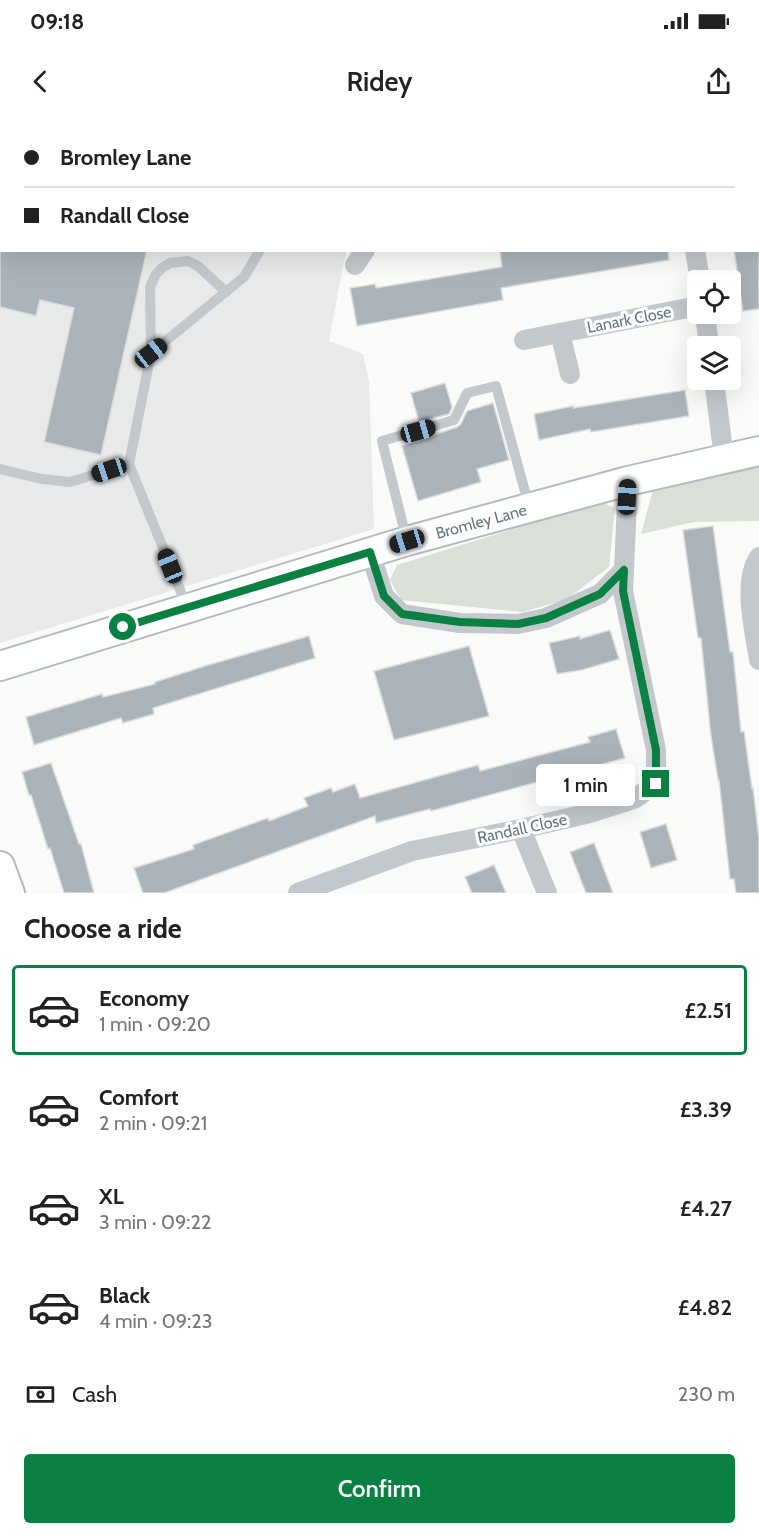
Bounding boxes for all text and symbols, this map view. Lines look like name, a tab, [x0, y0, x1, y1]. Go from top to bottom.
text: 09:18	[30, 8, 84, 35]
icon: back	[24, 65, 57, 98]
text: Ridey	[347, 65, 412, 98]
icon: share	[702, 65, 735, 98]
text: Bromley Lane	[60, 144, 191, 171]
text: Randall Close	[60, 202, 189, 229]
map controls	[687, 270, 741, 390]
button: locate	[687, 270, 741, 324]
street label: Lanark Close	[585, 302, 673, 337]
car	[131, 335, 171, 371]
button: layers	[687, 336, 741, 390]
car	[398, 417, 438, 445]
car	[89, 456, 129, 484]
car	[617, 479, 637, 515]
street label: Bromley Lane	[434, 500, 529, 543]
car	[387, 527, 427, 555]
car	[155, 546, 185, 586]
route start	[109, 613, 136, 640]
callout: 1 min	[536, 763, 635, 805]
route end	[642, 770, 669, 797]
text: 1 min	[563, 773, 608, 797]
street label: Randall Close	[476, 810, 569, 847]
text: Choose a ride	[24, 912, 182, 945]
icon: car	[27, 983, 81, 1037]
text: Economy	[99, 985, 189, 1012]
text: £2.51	[685, 997, 732, 1024]
text: 1 min · 09:20	[99, 1012, 211, 1036]
icon: car	[27, 1082, 81, 1136]
text: Comfort	[99, 1084, 178, 1111]
text: £3.39	[680, 1096, 732, 1123]
text: 2 min · 09:21	[99, 1111, 207, 1135]
icon: car	[27, 1181, 81, 1235]
text: XL	[99, 1183, 124, 1210]
text: £4.27	[680, 1195, 732, 1222]
text: 3 min · 09:22	[99, 1210, 211, 1234]
icon: car	[27, 1280, 81, 1334]
text: Black	[99, 1282, 150, 1309]
text: £4.82	[678, 1294, 732, 1321]
text: 4 min · 09:23	[99, 1309, 213, 1333]
icon: cash	[24, 1378, 57, 1411]
text: Cash	[72, 1381, 117, 1408]
text: 230 m	[678, 1382, 735, 1406]
button: Confirm	[24, 1454, 735, 1523]

